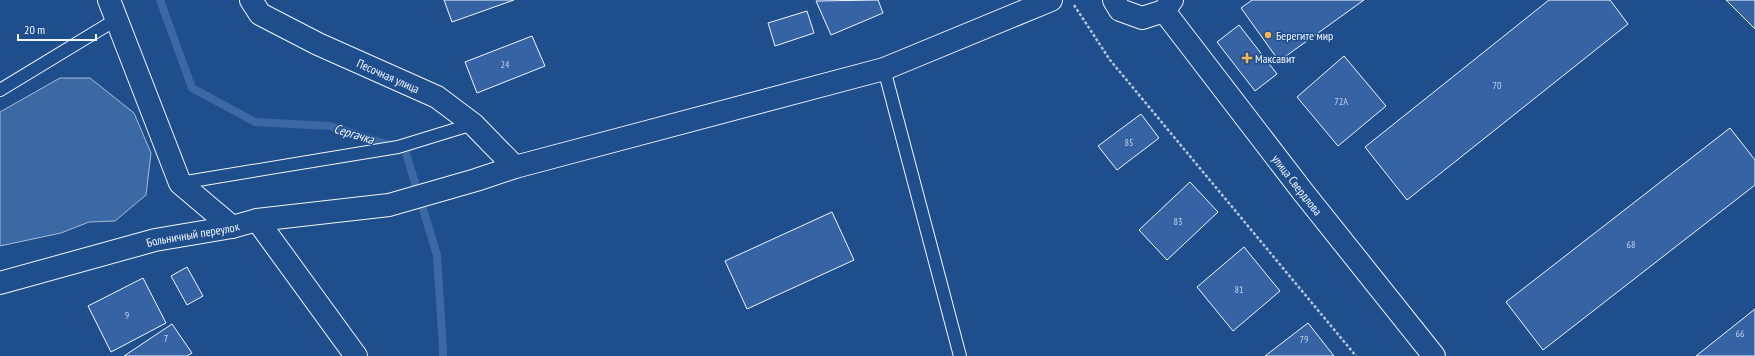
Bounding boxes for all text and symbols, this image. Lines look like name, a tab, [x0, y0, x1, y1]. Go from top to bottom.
scale bar	[18, 16, 96, 42]
text: 20 m	[24, 22, 45, 37]
place label: Берегите мир	[1276, 28, 1333, 43]
marker: Берегите мир	[1263, 30, 1273, 40]
place label: Максавит	[1255, 51, 1295, 66]
marker: Максавит	[1242, 53, 1252, 63]
street label: Песочная улица	[355, 55, 422, 96]
house number: 24	[501, 58, 510, 71]
house number: 70	[1493, 79, 1502, 92]
house number: 72А	[1334, 95, 1348, 108]
water label: Сергачка	[332, 120, 377, 148]
house number: 85	[1125, 136, 1134, 149]
street label: улица Свердлова	[1269, 151, 1326, 218]
house number: 83	[1174, 215, 1183, 228]
street label: Больничный переулок	[144, 218, 241, 250]
house number: 68	[1627, 238, 1636, 251]
house number: 81	[1235, 283, 1244, 296]
house number: 9	[125, 309, 129, 322]
house number: 66	[1736, 327, 1745, 340]
house number: 7	[164, 332, 168, 345]
house number: 79	[1300, 333, 1309, 346]

